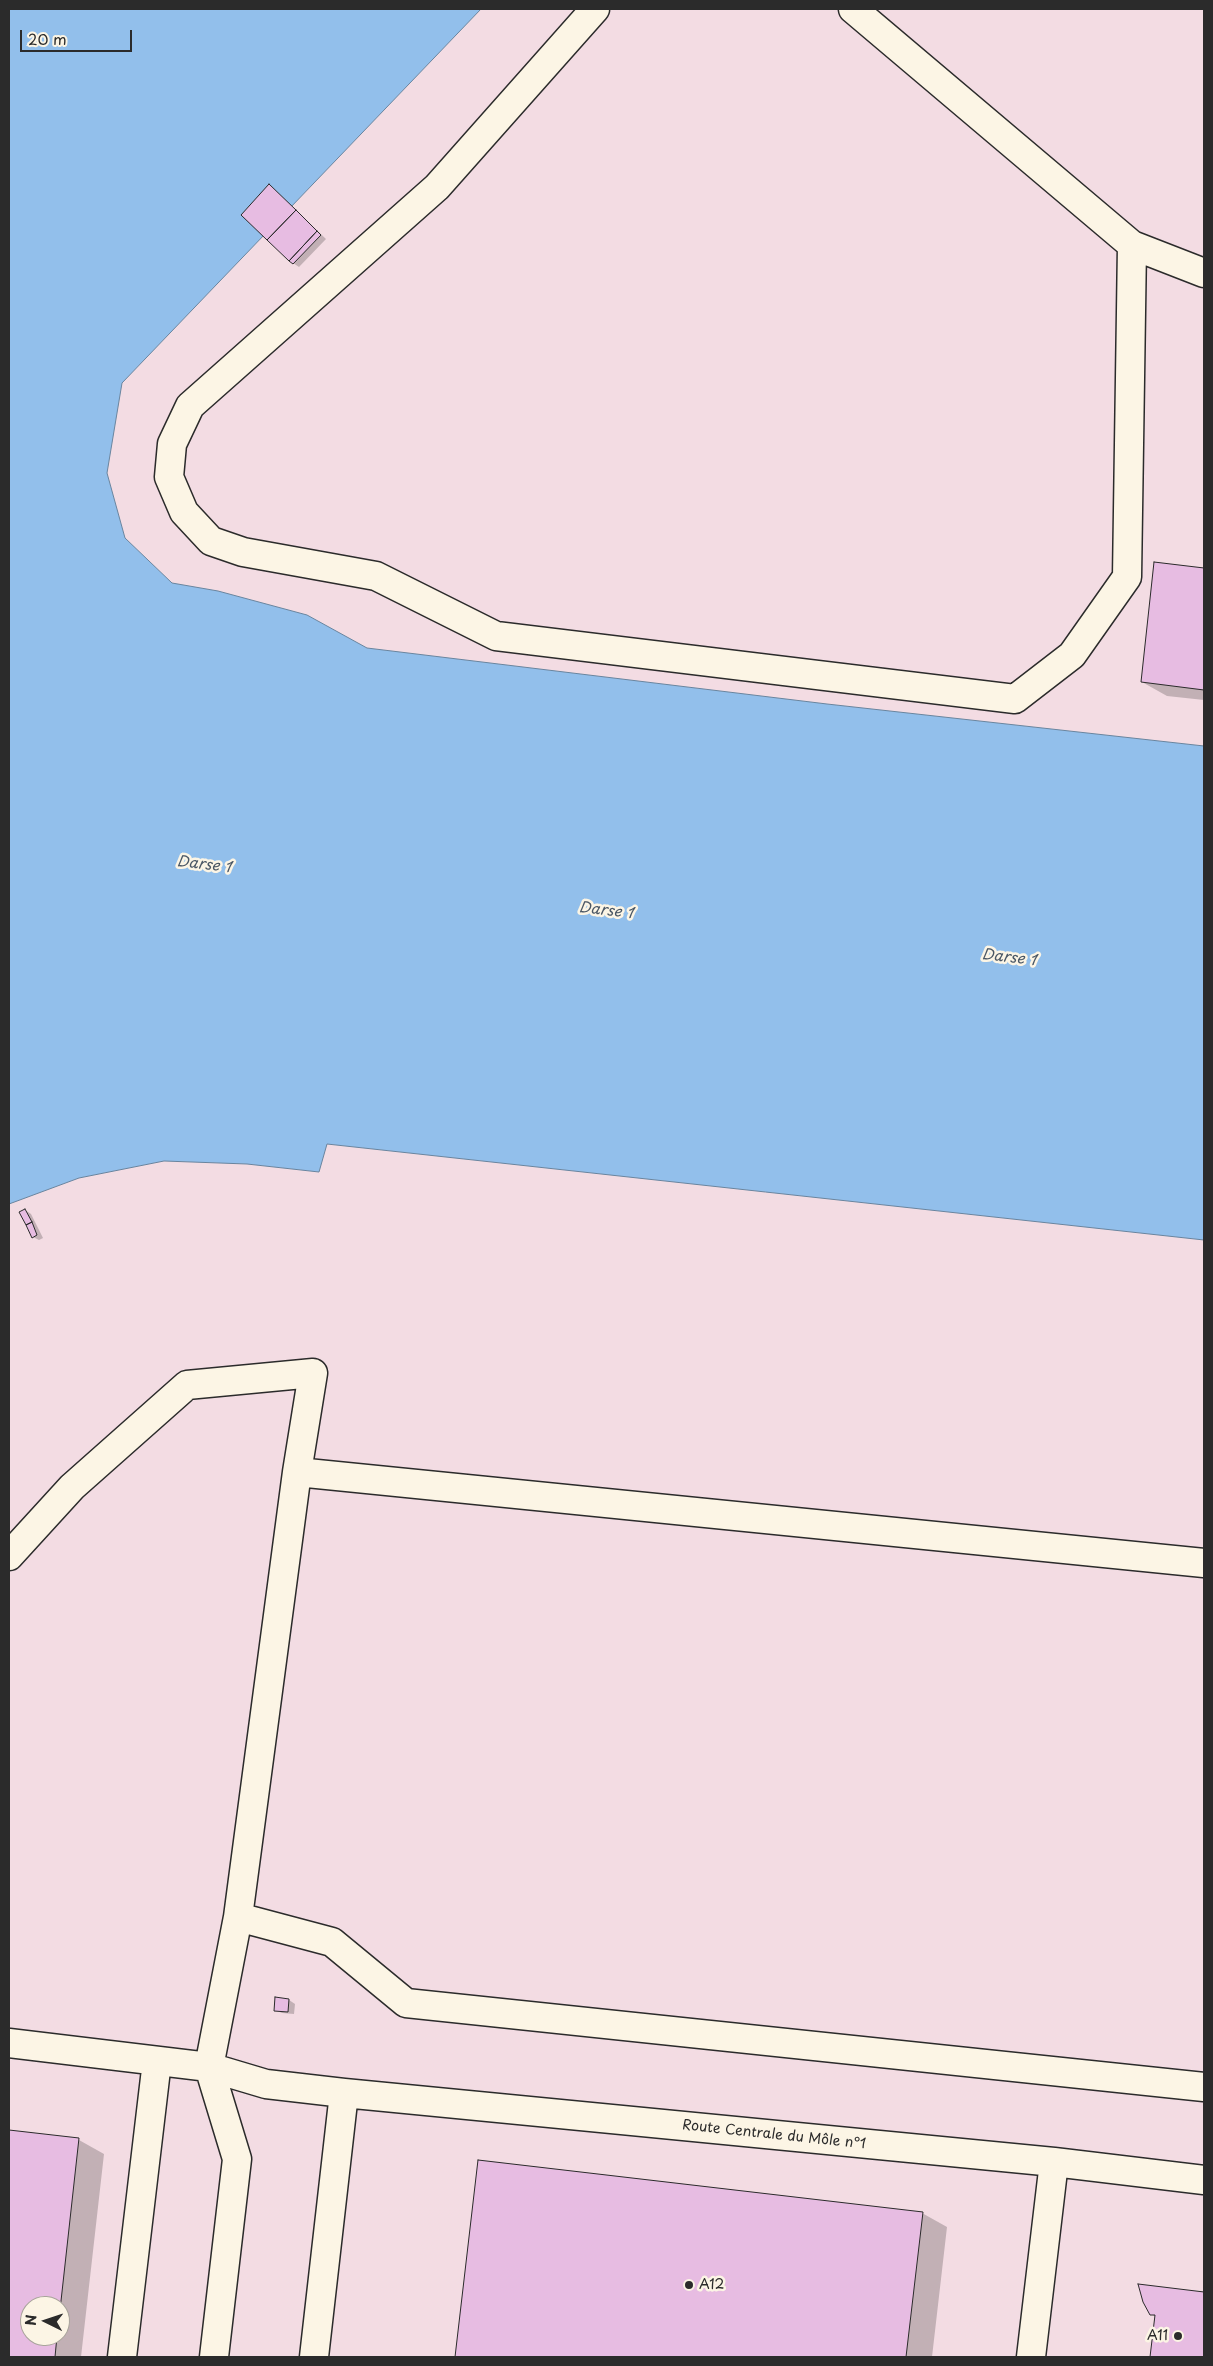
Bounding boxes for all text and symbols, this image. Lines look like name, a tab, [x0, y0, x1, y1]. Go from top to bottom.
scale bar	[22, 20, 135, 52]
text: 20 m	[28, 27, 67, 50]
water label: Darse 1	[176, 853, 232, 877]
water label: Darse 1	[578, 899, 634, 923]
water label: Darse 1	[981, 946, 1037, 970]
street label: Route Centrale du Môle n°1	[681, 2117, 867, 2153]
place label: A12	[699, 2277, 725, 2293]
marker: A12	[683, 2279, 695, 2291]
north arrow	[20, 2296, 70, 2346]
text: N	[20, 2314, 41, 2326]
place label: A11	[1147, 2328, 1168, 2344]
marker: A11	[1172, 2330, 1184, 2342]

